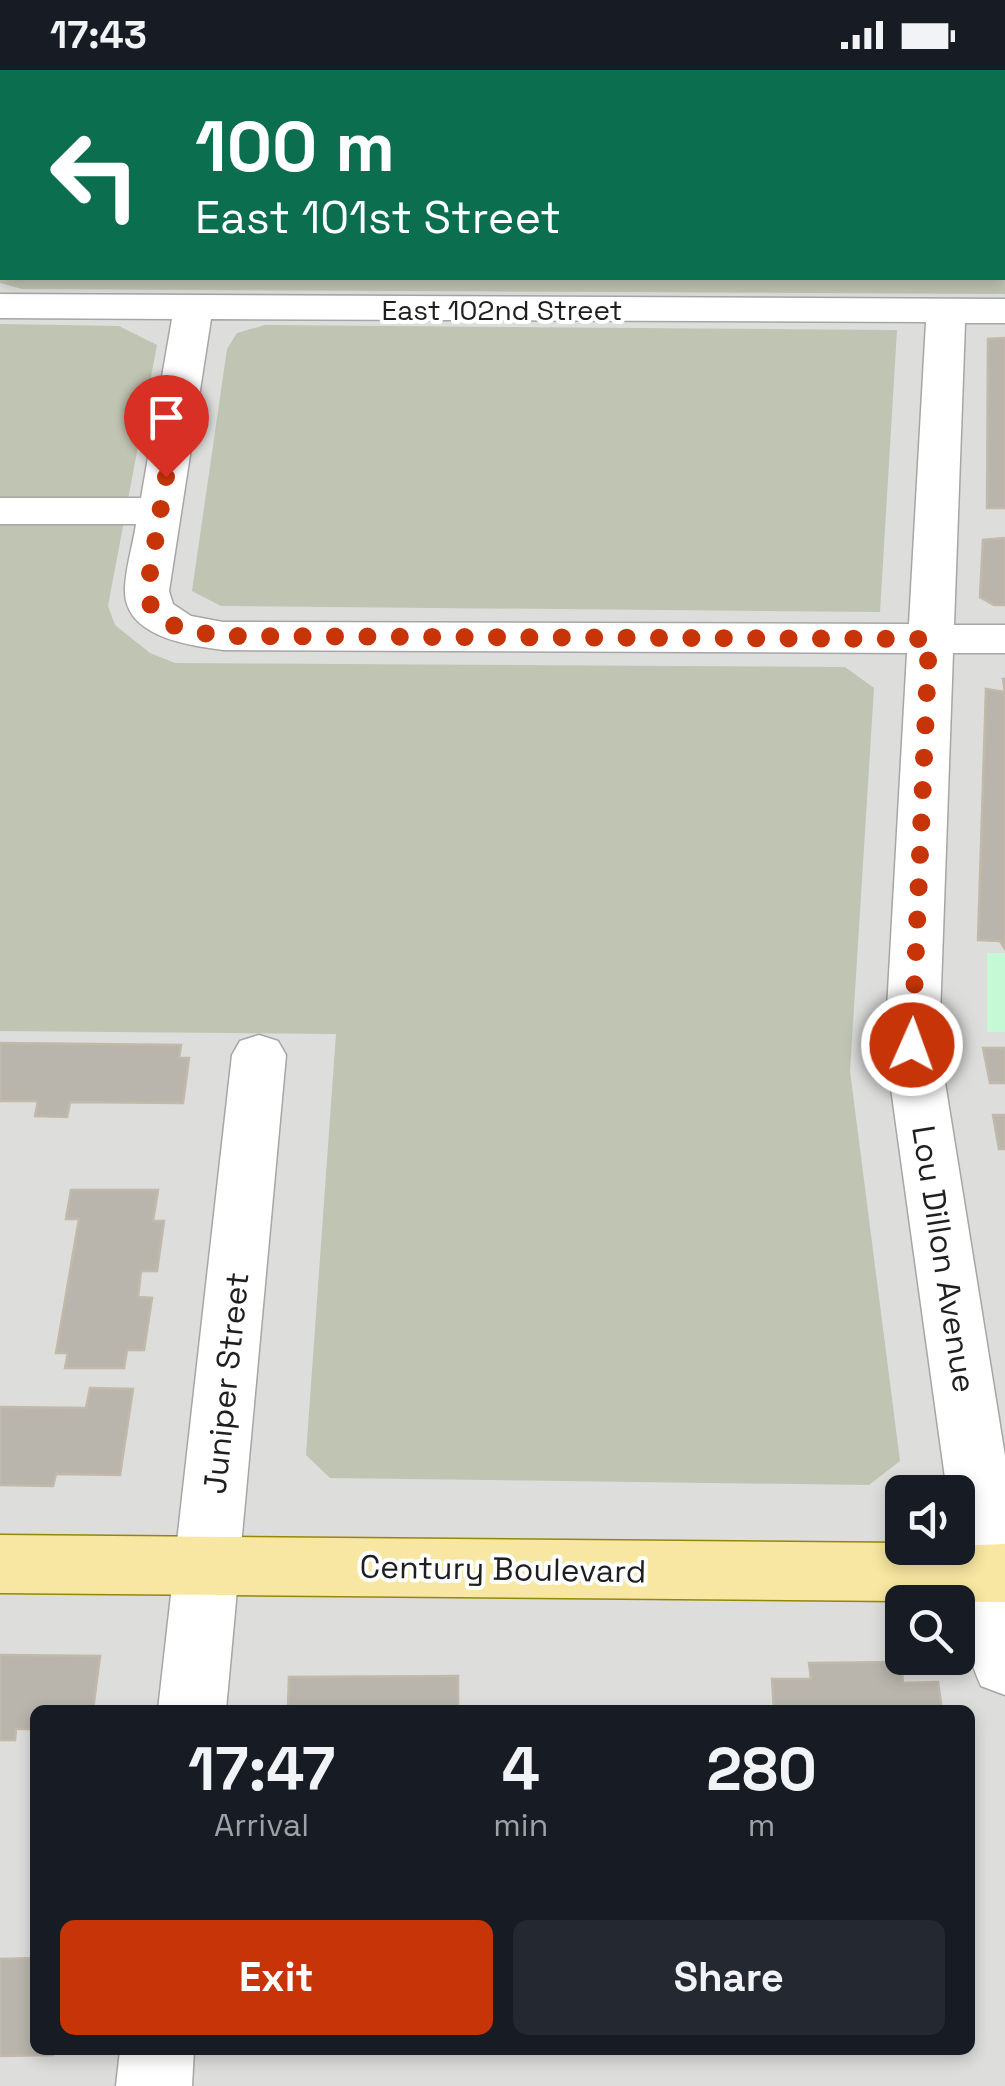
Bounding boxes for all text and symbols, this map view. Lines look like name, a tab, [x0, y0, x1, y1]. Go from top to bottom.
text: 17:43	[50, 11, 147, 59]
text: 100 m	[195, 102, 395, 191]
icon: left	[30, 110, 160, 240]
text: East 101st Street	[195, 189, 561, 246]
street label: East 102nd Street	[382, 292, 622, 328]
pin	[124, 375, 209, 478]
icon: arrive	[139, 390, 194, 445]
position arrow	[860, 993, 964, 1097]
street label: Lou Dillon Avenue	[903, 1123, 985, 1395]
street label: Juniper Street	[194, 1270, 258, 1496]
map controls	[885, 1475, 975, 1675]
button: sound	[885, 1475, 975, 1565]
street label: Century Boulevard	[359, 1547, 647, 1591]
button: search	[885, 1585, 975, 1675]
text: 17:47	[188, 1731, 335, 1808]
text: 4	[502, 1731, 540, 1808]
text: 280	[706, 1731, 817, 1808]
text: Arrival	[214, 1805, 309, 1845]
text: min	[493, 1805, 548, 1845]
text: m	[748, 1805, 775, 1845]
button: Exit	[60, 1920, 493, 2035]
button: Share	[513, 1920, 945, 2035]

